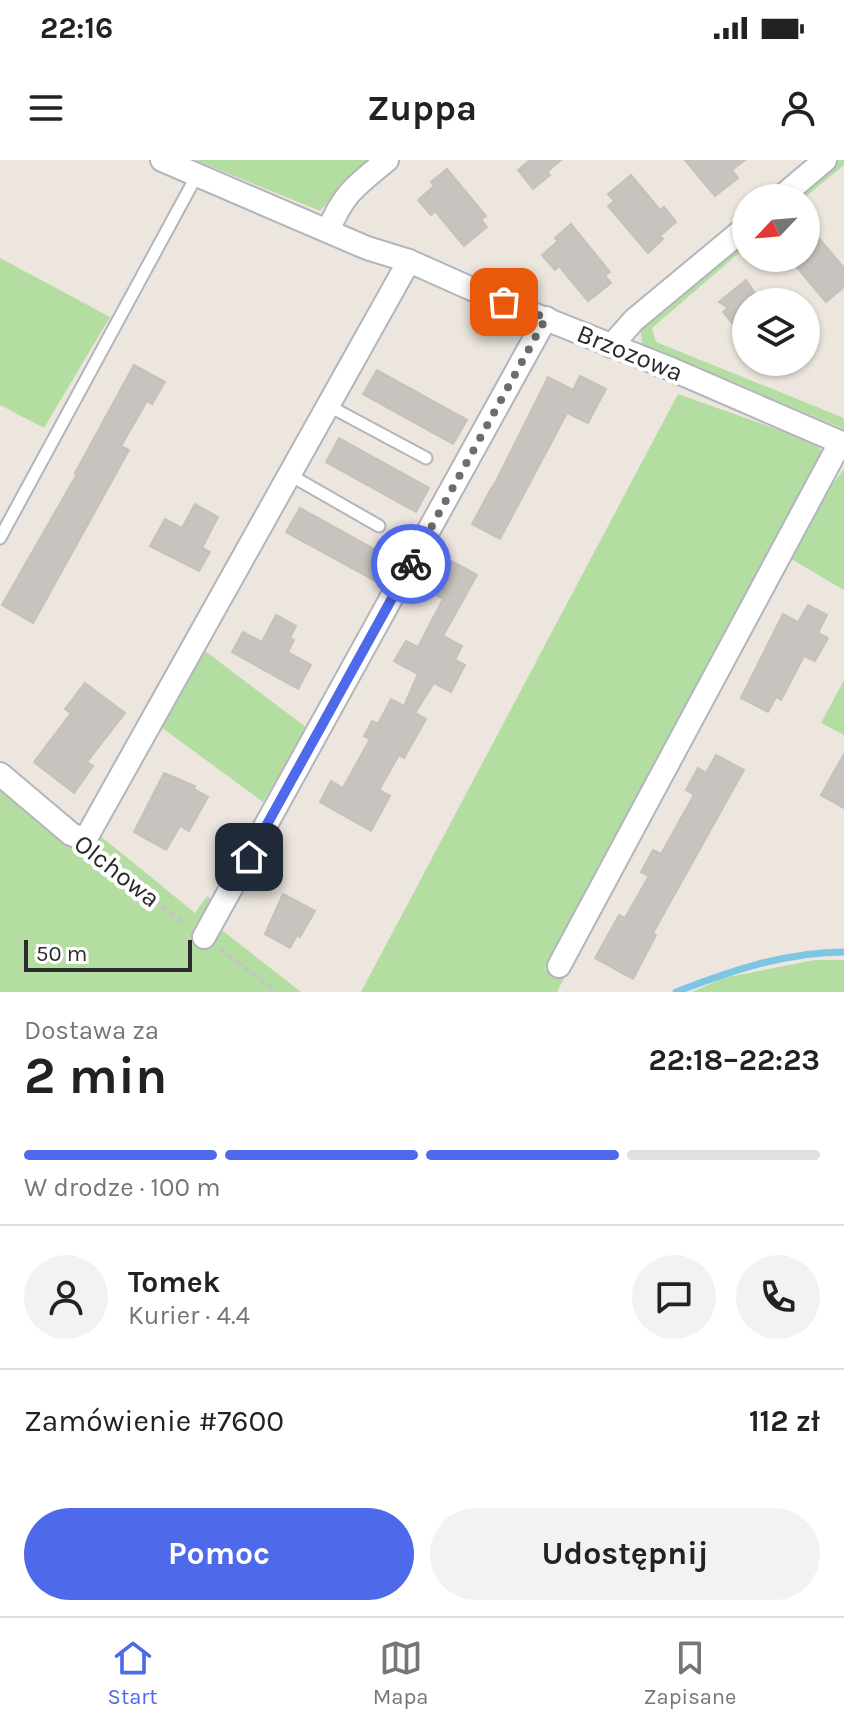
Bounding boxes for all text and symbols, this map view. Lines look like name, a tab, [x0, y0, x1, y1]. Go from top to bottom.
text: 22:16	[40, 10, 113, 46]
icon: menu	[24, 86, 68, 130]
icon: person	[776, 86, 820, 130]
text: Zuppa	[367, 87, 477, 129]
north arrow	[732, 184, 820, 272]
map controls	[732, 184, 820, 376]
pin	[470, 268, 538, 336]
icon: bag	[482, 280, 526, 324]
button: layers	[732, 288, 820, 376]
street label: Brzozowa	[572, 318, 688, 388]
courier	[371, 524, 451, 604]
icon: bike	[389, 542, 433, 586]
pin	[215, 823, 283, 891]
street label: Olchowa	[68, 828, 166, 914]
icon: home	[227, 835, 271, 879]
scale bar	[24, 936, 192, 972]
text: 50 m	[36, 941, 87, 967]
text: Dostawa za	[24, 1015, 159, 1046]
text: 22:18–22:23	[649, 1042, 820, 1078]
text: 2 min	[24, 1045, 167, 1106]
text: W drodze · 100 m	[24, 1172, 220, 1203]
button: person	[24, 1255, 108, 1339]
button: chat	[632, 1255, 716, 1339]
button: phone	[736, 1255, 820, 1339]
text: Tomek	[128, 1264, 220, 1300]
text: Kurier · 4.4	[128, 1300, 250, 1331]
text: Zamówienie #7600	[24, 1403, 284, 1439]
text: 112 zł	[749, 1403, 820, 1439]
button: Pomoc	[24, 1508, 414, 1600]
button: Udostępnij	[430, 1508, 820, 1600]
tab: Start	[108, 1636, 158, 1710]
tab: Mapa	[373, 1636, 428, 1710]
tab: Zapisane	[644, 1636, 736, 1710]

